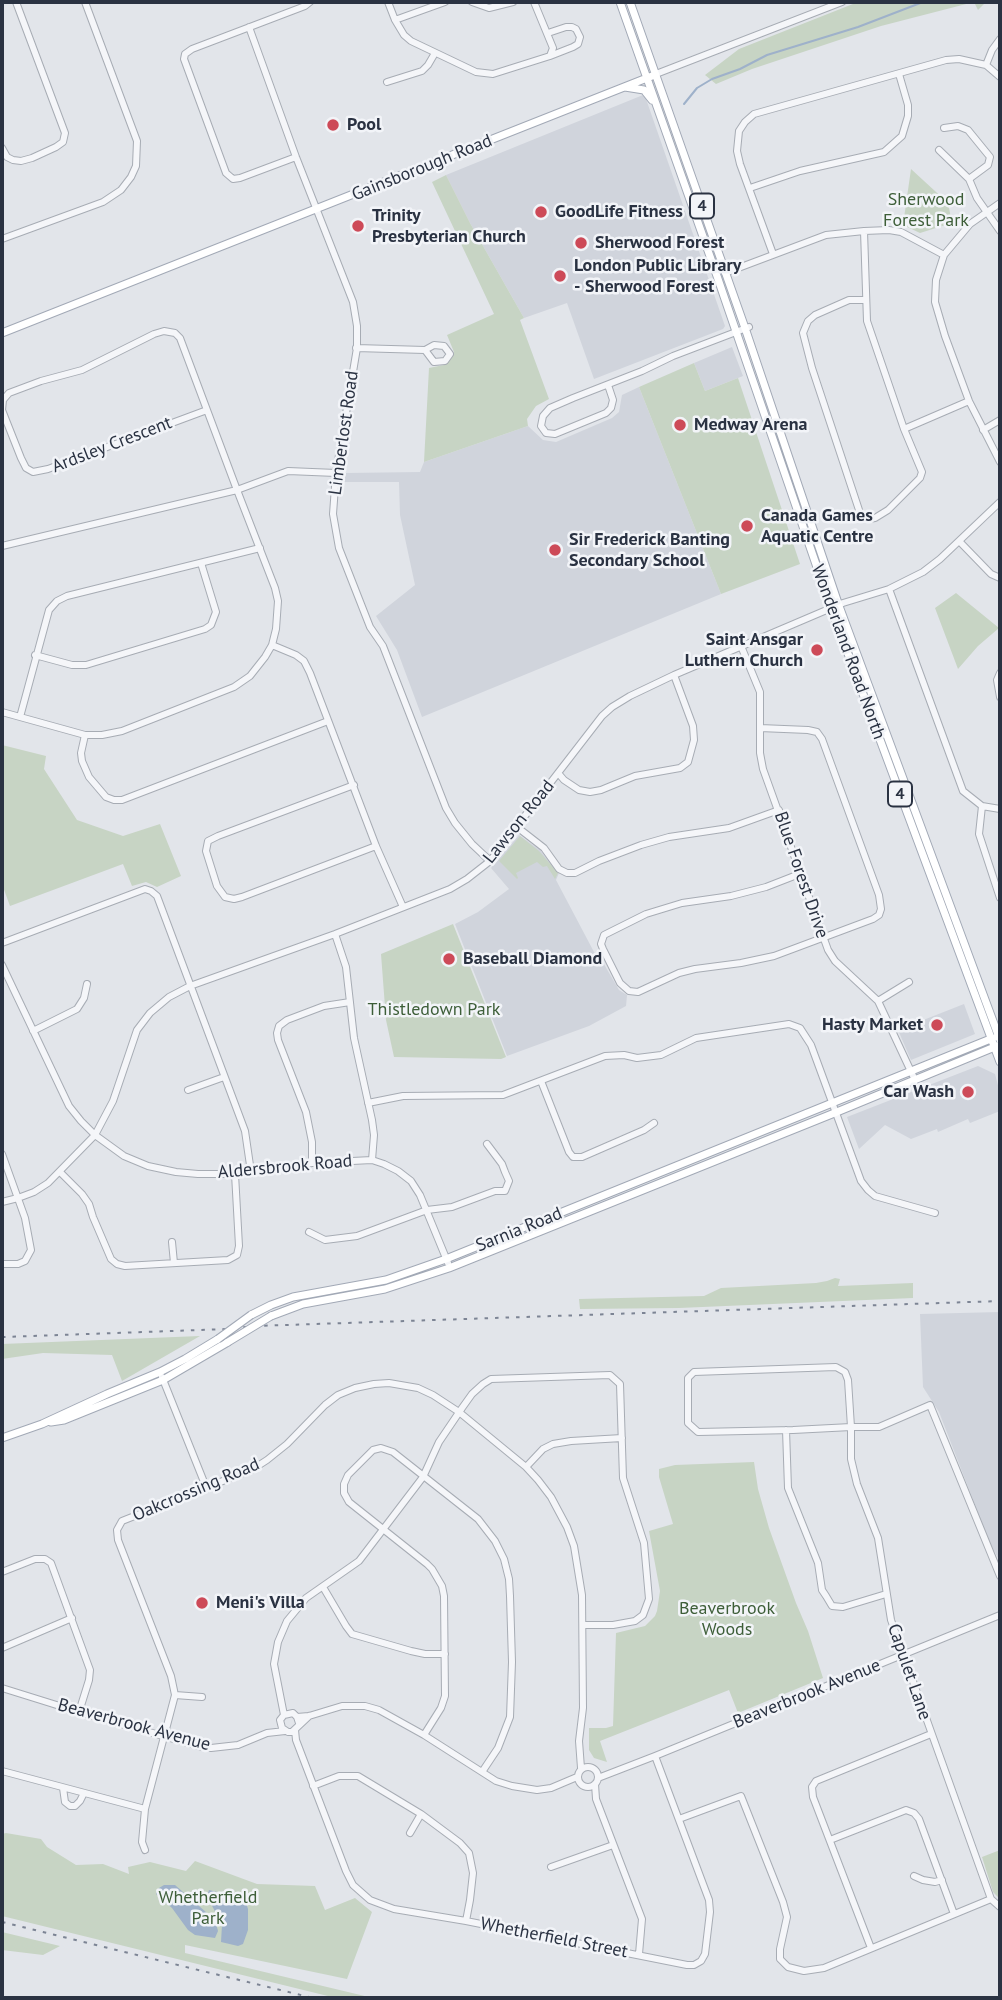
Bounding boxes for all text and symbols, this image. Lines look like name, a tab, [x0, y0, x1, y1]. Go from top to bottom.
place label: Pool	[347, 114, 381, 136]
marker: Pool	[325, 117, 341, 133]
street label: Gainsborough Road	[349, 130, 495, 206]
park label: Sherwood Forest Park	[883, 189, 969, 232]
road number: 4	[690, 194, 714, 218]
place label: GoodLife Fitness	[555, 201, 683, 223]
marker: GoodLife Fitness	[533, 204, 549, 220]
place label: Trinity Presbyterian Church	[372, 205, 526, 248]
marker: Trinity Presbyterian Church	[350, 218, 366, 234]
place label: Sherwood Forest	[595, 232, 724, 254]
marker: Sherwood Forest	[573, 235, 589, 251]
place label: London Public Library - Sherwood Forest	[574, 255, 741, 298]
marker: London Public Library - Sherwood Forest	[552, 268, 568, 284]
street label: Limberlost Road	[325, 369, 363, 497]
street label: Ardsley Crescent	[49, 412, 175, 478]
place label: Medway Arena	[694, 414, 807, 436]
marker: Medway Arena	[672, 417, 688, 433]
place label: Canada Games Aquatic Centre	[761, 505, 873, 548]
marker: Canada Games Aquatic Centre	[739, 518, 755, 534]
place label: Sir Frederick Banting Secondary School	[569, 529, 730, 572]
marker: Sir Frederick Banting Secondary School	[547, 542, 563, 558]
street label: Wonderland Road North	[806, 562, 890, 742]
place label: Saint Ansgar Luthern Church	[685, 629, 803, 672]
marker: Saint Ansgar Luthern Church	[809, 642, 825, 658]
street label: Lawson Road	[479, 776, 559, 868]
road number: 4	[888, 782, 912, 806]
street label: Blue Forest Drive	[769, 809, 833, 941]
place label: Baseball Diamond	[463, 948, 602, 970]
marker: Baseball Diamond	[441, 951, 457, 967]
park label: Thistledown Park	[368, 999, 500, 1021]
place label: Hasty Market	[822, 1014, 923, 1036]
marker: Hasty Market	[929, 1017, 945, 1033]
place label: Car Wash	[883, 1081, 954, 1103]
marker: Car Wash	[960, 1084, 976, 1100]
street label: Aldersbrook Road	[217, 1150, 353, 1184]
street label: Sarnia Road	[473, 1203, 565, 1257]
street label: Oakcrossing Road	[129, 1454, 263, 1526]
place label: Meni's Villa	[216, 1592, 305, 1614]
marker: Meni's Villa	[194, 1595, 210, 1611]
park label: Beaverbrook Woods	[679, 1598, 775, 1640]
street label: Capulet Lane	[882, 1621, 936, 1723]
street label: Beaverbrook Avenue	[730, 1655, 884, 1733]
street label: Beaverbrook Avenue	[55, 1694, 213, 1756]
park label: Whetherfield Park	[159, 1887, 257, 1930]
street label: Whetherfield Street	[478, 1913, 630, 1963]

